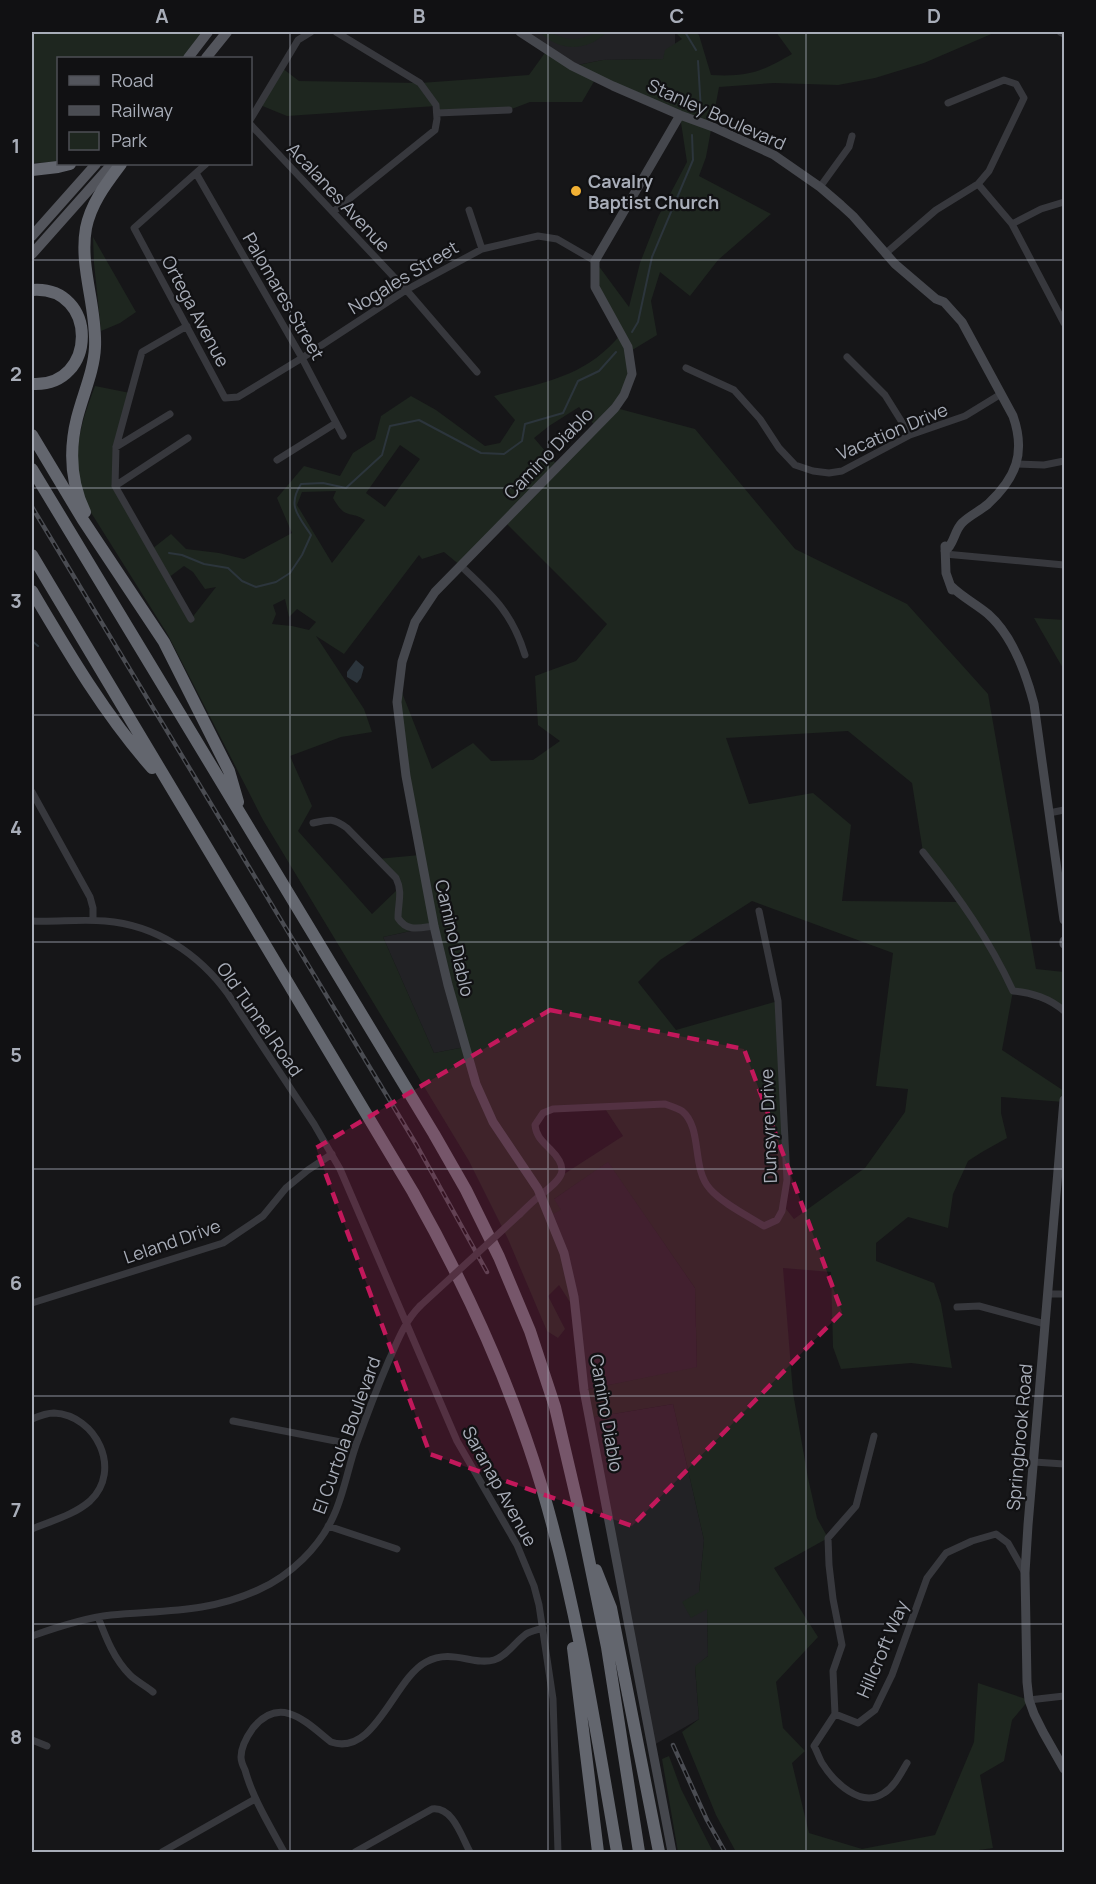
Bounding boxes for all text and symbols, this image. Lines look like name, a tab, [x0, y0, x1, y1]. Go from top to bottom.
text: A	[155, 2, 169, 29]
text: B	[413, 2, 426, 29]
text: C	[670, 2, 684, 29]
text: D	[927, 2, 941, 29]
legend	[57, 57, 252, 165]
text: Road	[111, 68, 154, 92]
street label: Stanley Boulevard	[644, 73, 790, 155]
text: Railway	[111, 98, 173, 122]
text: Park	[111, 128, 148, 152]
text: 1	[12, 132, 20, 159]
street label: Acalanes Avenue	[282, 137, 396, 257]
place label: Cavalry Baptist Church	[588, 169, 719, 214]
marker: Cavalry Baptist Church	[569, 184, 583, 198]
street label: Palomares Street	[238, 228, 330, 364]
street label: Nogales Street	[344, 235, 462, 319]
street label: Ortega Avenue	[157, 251, 235, 371]
text: 2	[10, 360, 22, 387]
street label: Vacation Drive	[833, 397, 951, 465]
street label: Camino Diablo	[498, 402, 598, 504]
text: 3	[10, 587, 22, 614]
text: 4	[10, 814, 22, 841]
street label: Camino Diablo	[430, 877, 480, 999]
street label: Old Tunnel Road	[212, 957, 308, 1081]
text: 5	[10, 1041, 22, 1068]
street label: Dunsyre Drive	[754, 1068, 782, 1184]
street label: Leland Drive	[120, 1213, 224, 1269]
text: 6	[10, 1269, 22, 1296]
street label: Camino Diablo	[585, 1352, 629, 1474]
street label: El Curtola Boulevard	[306, 1353, 386, 1517]
street label: Springbrook Road	[1001, 1363, 1037, 1511]
street label: Saranap Avenue	[457, 1422, 543, 1550]
text: 7	[11, 1496, 21, 1523]
street label: Hillcroft Way	[851, 1596, 914, 1702]
text: 8	[10, 1723, 22, 1750]

